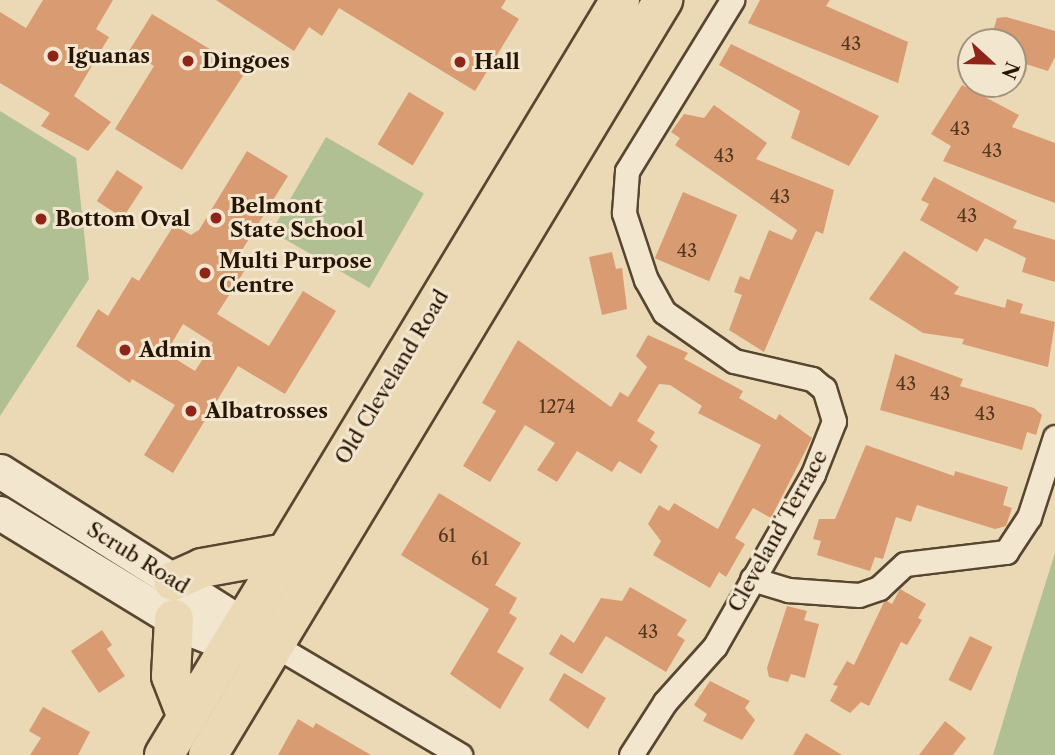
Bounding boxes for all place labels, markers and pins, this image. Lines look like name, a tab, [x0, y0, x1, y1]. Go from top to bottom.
place label: Iguanas	[67, 43, 150, 69]
marker: Iguanas	[45, 48, 61, 64]
place label: Dingoes	[202, 48, 290, 74]
place label: Hall	[474, 49, 520, 75]
marker: Dingoes	[180, 53, 196, 69]
marker: Hall	[452, 54, 468, 70]
place label: Belmont State School	[230, 193, 364, 243]
place label: Bottom Oval	[55, 206, 190, 232]
marker: Belmont State School	[208, 210, 224, 226]
marker: Bottom Oval	[33, 211, 49, 227]
place label: Multi Purpose Centre	[219, 248, 372, 298]
marker: Multi Purpose Centre	[197, 265, 213, 281]
place label: Admin	[139, 337, 212, 363]
marker: Admin	[117, 342, 133, 358]
place label: Albatrosses	[205, 398, 328, 424]
marker: Albatrosses	[183, 403, 199, 419]

